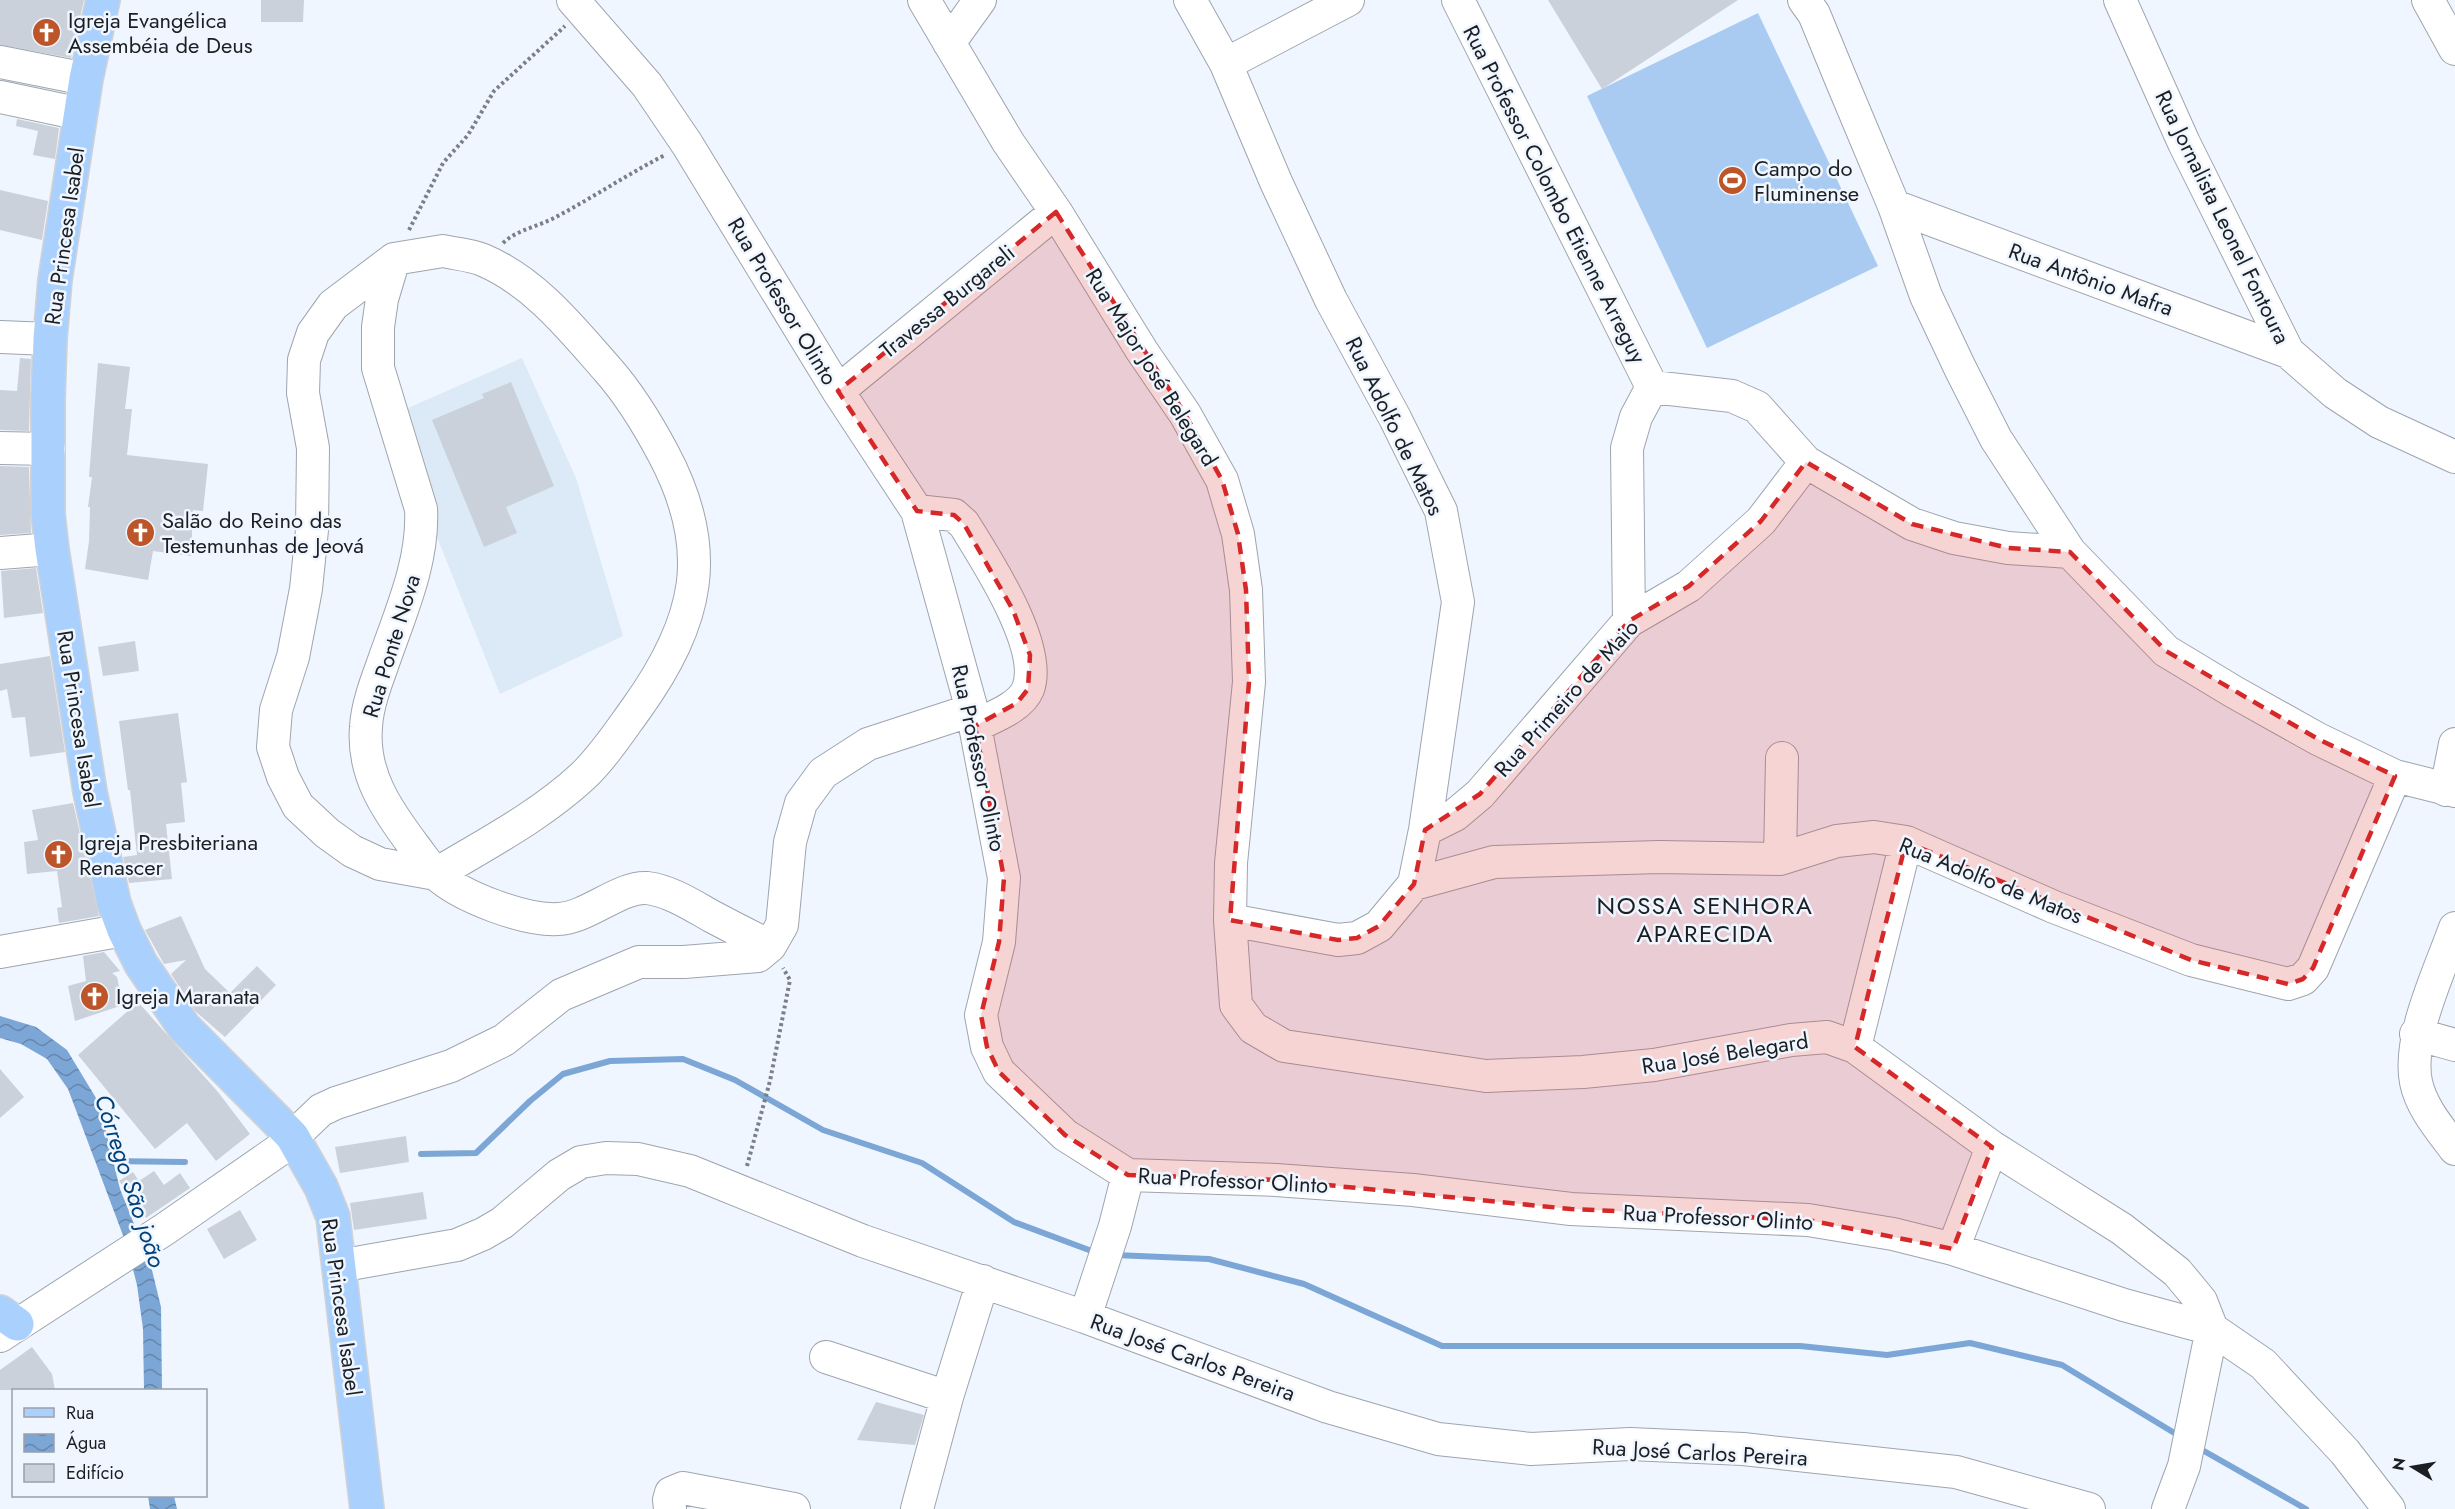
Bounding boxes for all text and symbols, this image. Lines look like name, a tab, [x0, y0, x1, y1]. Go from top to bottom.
place label: Igreja Evangélica Assembéia de Deus	[68, 4, 253, 61]
church icon: Igreja Evangélica Assembéia de Deus	[31, 17, 63, 49]
street label: Rua Professor Colombo Etienne Arreguy	[1455, 19, 1655, 369]
street label: Rua Jornalista Leonel Fontoura	[2148, 85, 2298, 349]
street label: Rua Princesa Isabel	[36, 145, 92, 327]
place label: Campo do Fluminense	[1754, 152, 1859, 209]
sports icon: Campo do Fluminense	[1717, 165, 1749, 197]
street label: Rua Professor Olinto	[720, 211, 846, 391]
street label: Rua Antônio Mafra	[2004, 234, 2178, 324]
street label: Travessa Burgareli	[873, 236, 1021, 366]
street label: Rua Major José Belegard	[1078, 262, 1226, 472]
street label: Rua Adolfo de Matos	[1338, 331, 1452, 521]
place label: Salão do Reino das Testemunhas de Jeová	[162, 504, 364, 561]
church icon: Salão do Reino das Testemunhas de Jeová	[125, 517, 157, 549]
street label: Rua Ponte Nova	[354, 570, 428, 722]
street label: Rua Primeiro de Maio	[1486, 612, 1646, 784]
street label: Rua Princesa Isabel	[49, 628, 109, 810]
street label: Rua Professor Olinto	[944, 662, 1014, 854]
place label: Igreja Presbiteriana Renascer	[79, 826, 258, 883]
street label: Rua Adolfo de Matos	[1895, 829, 2088, 931]
church icon: Igreja Presbiteriana Renascer	[42, 839, 74, 871]
district label: NOSSA SENHORA APARECIDA	[1597, 888, 1813, 951]
church icon: Igreja Maranata	[79, 980, 111, 1012]
place label: Igreja Maranata	[116, 980, 260, 1012]
street label: Rua José Belegard	[1639, 1024, 1811, 1082]
water label: Córrego São joão	[86, 1090, 175, 1272]
street label: Rua Professor Olinto	[1137, 1159, 1329, 1201]
street label: Rua Professor Olinto	[1622, 1196, 1814, 1238]
street label: Rua Princesa Isabel	[314, 1216, 370, 1398]
street label: Rua José Carlos Pereira	[1086, 1305, 1300, 1409]
legend	[12, 1389, 207, 1497]
text: Rua	[66, 1400, 94, 1426]
text: Água	[66, 1430, 106, 1456]
street label: Rua José Carlos Pereira	[1591, 1430, 1809, 1474]
north arrow	[2383, 1437, 2443, 1497]
text: N	[2386, 1456, 2411, 1473]
text: Edifício	[66, 1460, 124, 1486]

